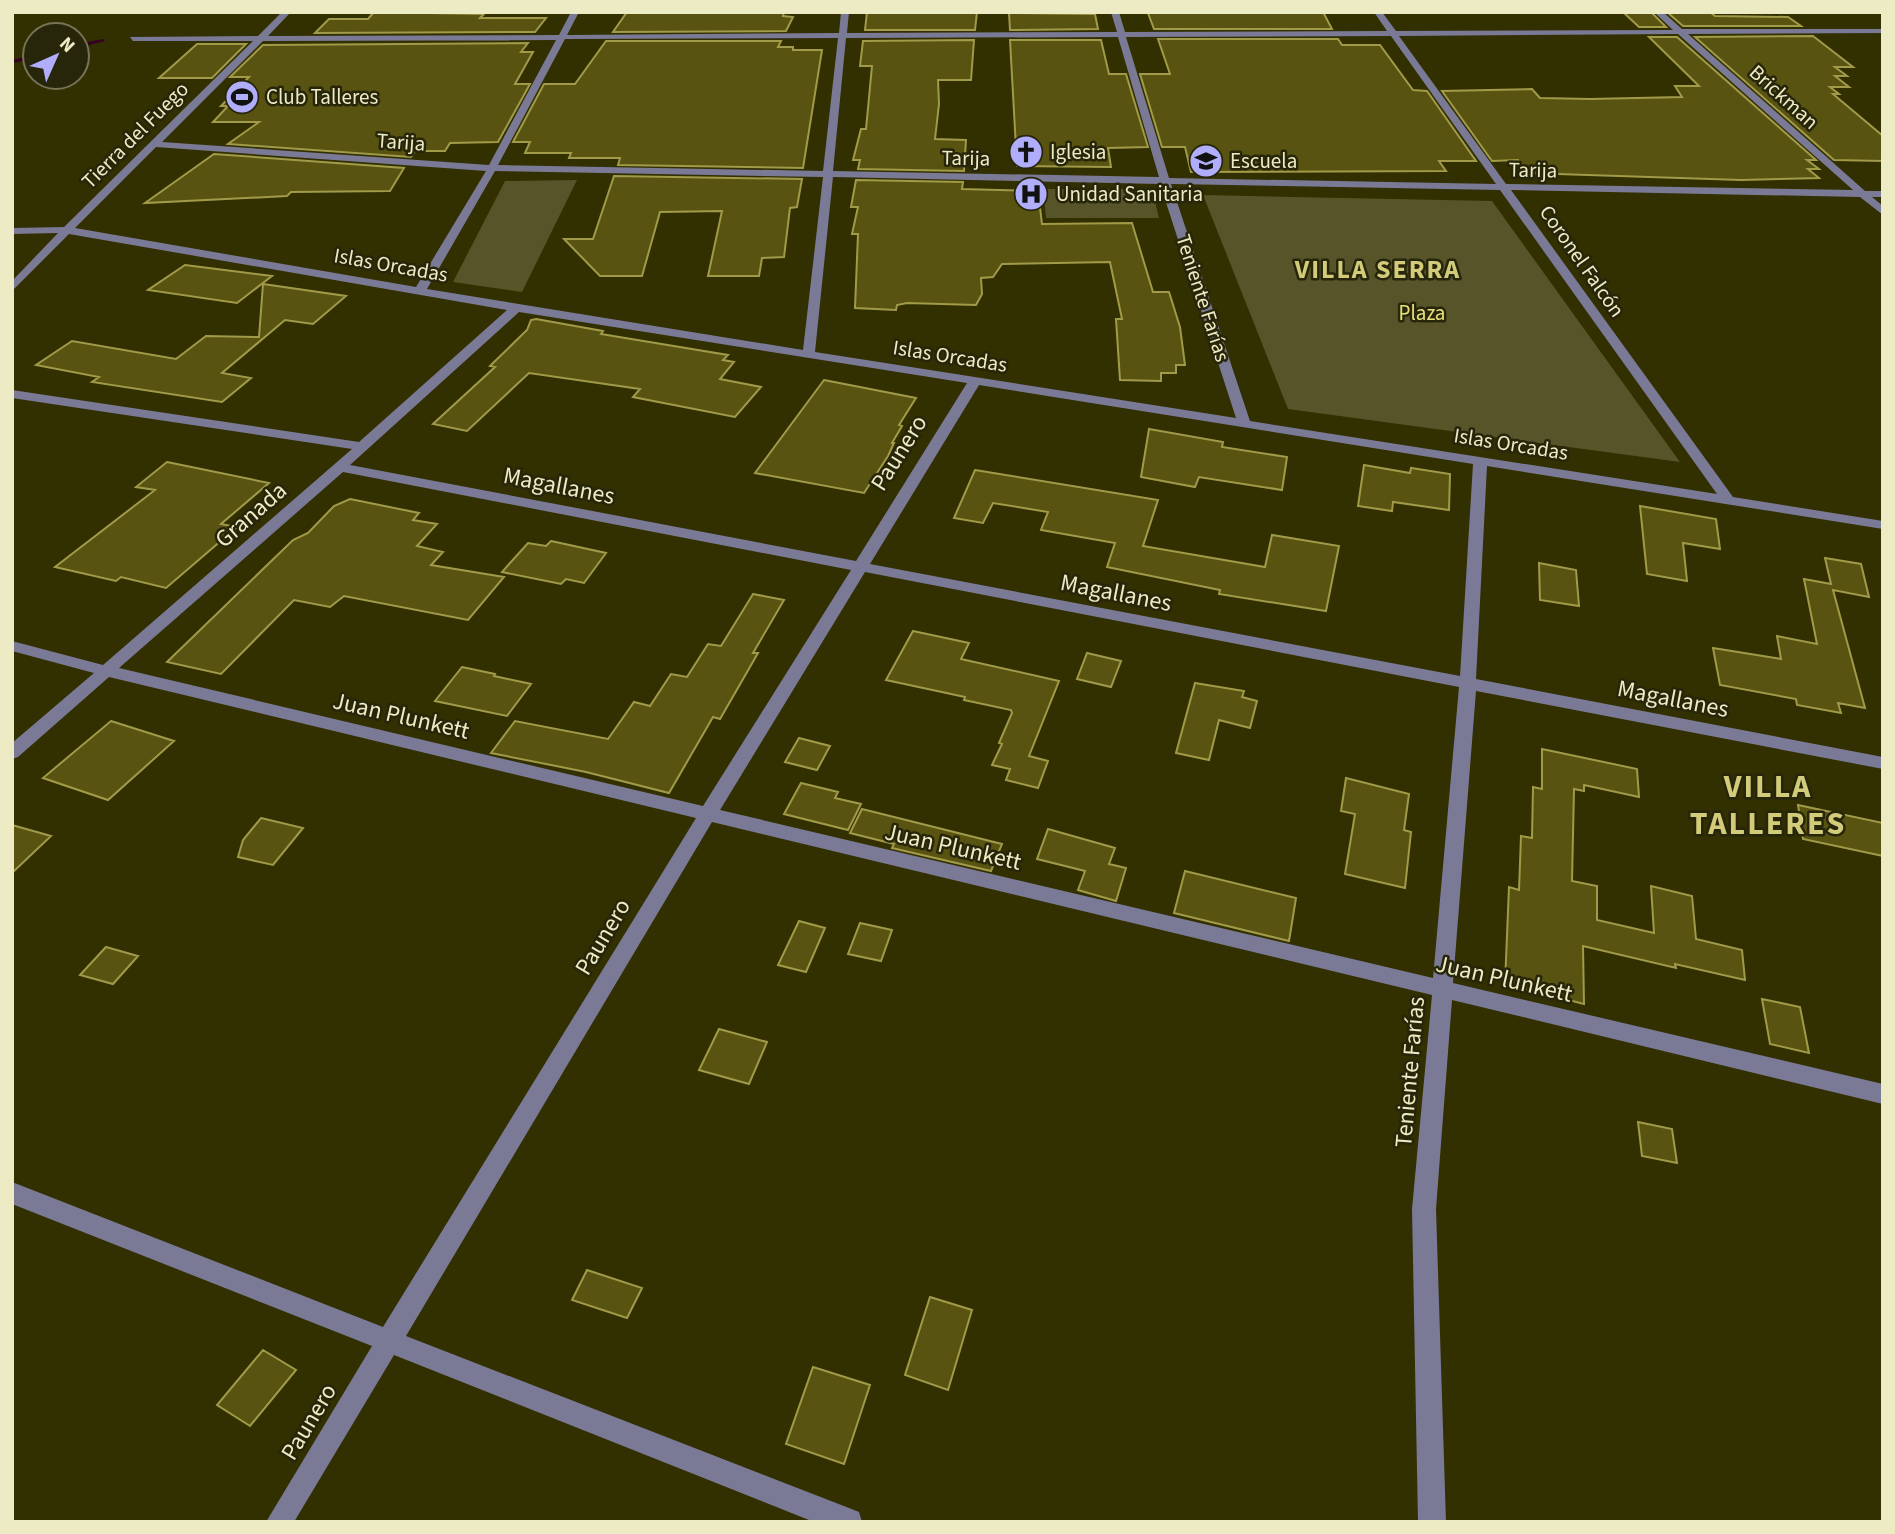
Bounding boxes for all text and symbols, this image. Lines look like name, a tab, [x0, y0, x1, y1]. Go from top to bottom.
north arrow	[21, 21, 91, 91]
text: N	[53, 31, 81, 59]
street label: Brickman	[1743, 58, 1825, 136]
street label: Tierra del Fuego	[75, 75, 195, 195]
sports icon: Club Talleres	[223, 78, 261, 116]
place label: Club Talleres	[266, 82, 379, 112]
street label: Tarija	[376, 125, 426, 159]
church icon: Iglesia	[1007, 133, 1045, 171]
place label: Iglesia	[1050, 137, 1106, 167]
school or university icon: Escuela	[1187, 142, 1225, 180]
street label: Tarija	[941, 143, 991, 173]
place label: Escuela	[1230, 146, 1297, 176]
street label: Tarija	[1508, 155, 1558, 185]
hospital icon: Unidad Sanitaria	[1012, 175, 1050, 213]
place label: Unidad Sanitaria	[1056, 179, 1203, 209]
street label: Coronel Falcón	[1532, 199, 1632, 323]
street label: Teniente Farías	[1168, 230, 1238, 366]
street label: Islas Orcadas	[332, 240, 451, 290]
district label: VILLA SERRA	[1294, 251, 1461, 288]
park label: Plaza	[1399, 298, 1445, 328]
street label: Islas Orcadas	[891, 332, 1009, 380]
street label: Paunero	[862, 408, 936, 498]
street label: Islas Orcadas	[1452, 420, 1570, 468]
street label: Magallanes	[500, 458, 618, 514]
street label: Granada	[207, 474, 295, 556]
street label: Magallanes	[1057, 565, 1175, 621]
street label: Magallanes	[1614, 671, 1732, 727]
street label: Juan Plunkett	[329, 683, 473, 749]
district label: VILLA TALLERES	[1690, 764, 1846, 847]
street label: Juan Plunkett	[881, 814, 1025, 880]
street label: Paunero	[566, 892, 640, 982]
street label: Juan Plunkett	[1432, 946, 1576, 1012]
street label: Teniente Farías	[1386, 995, 1434, 1149]
street label: Paunero	[272, 1377, 346, 1467]

